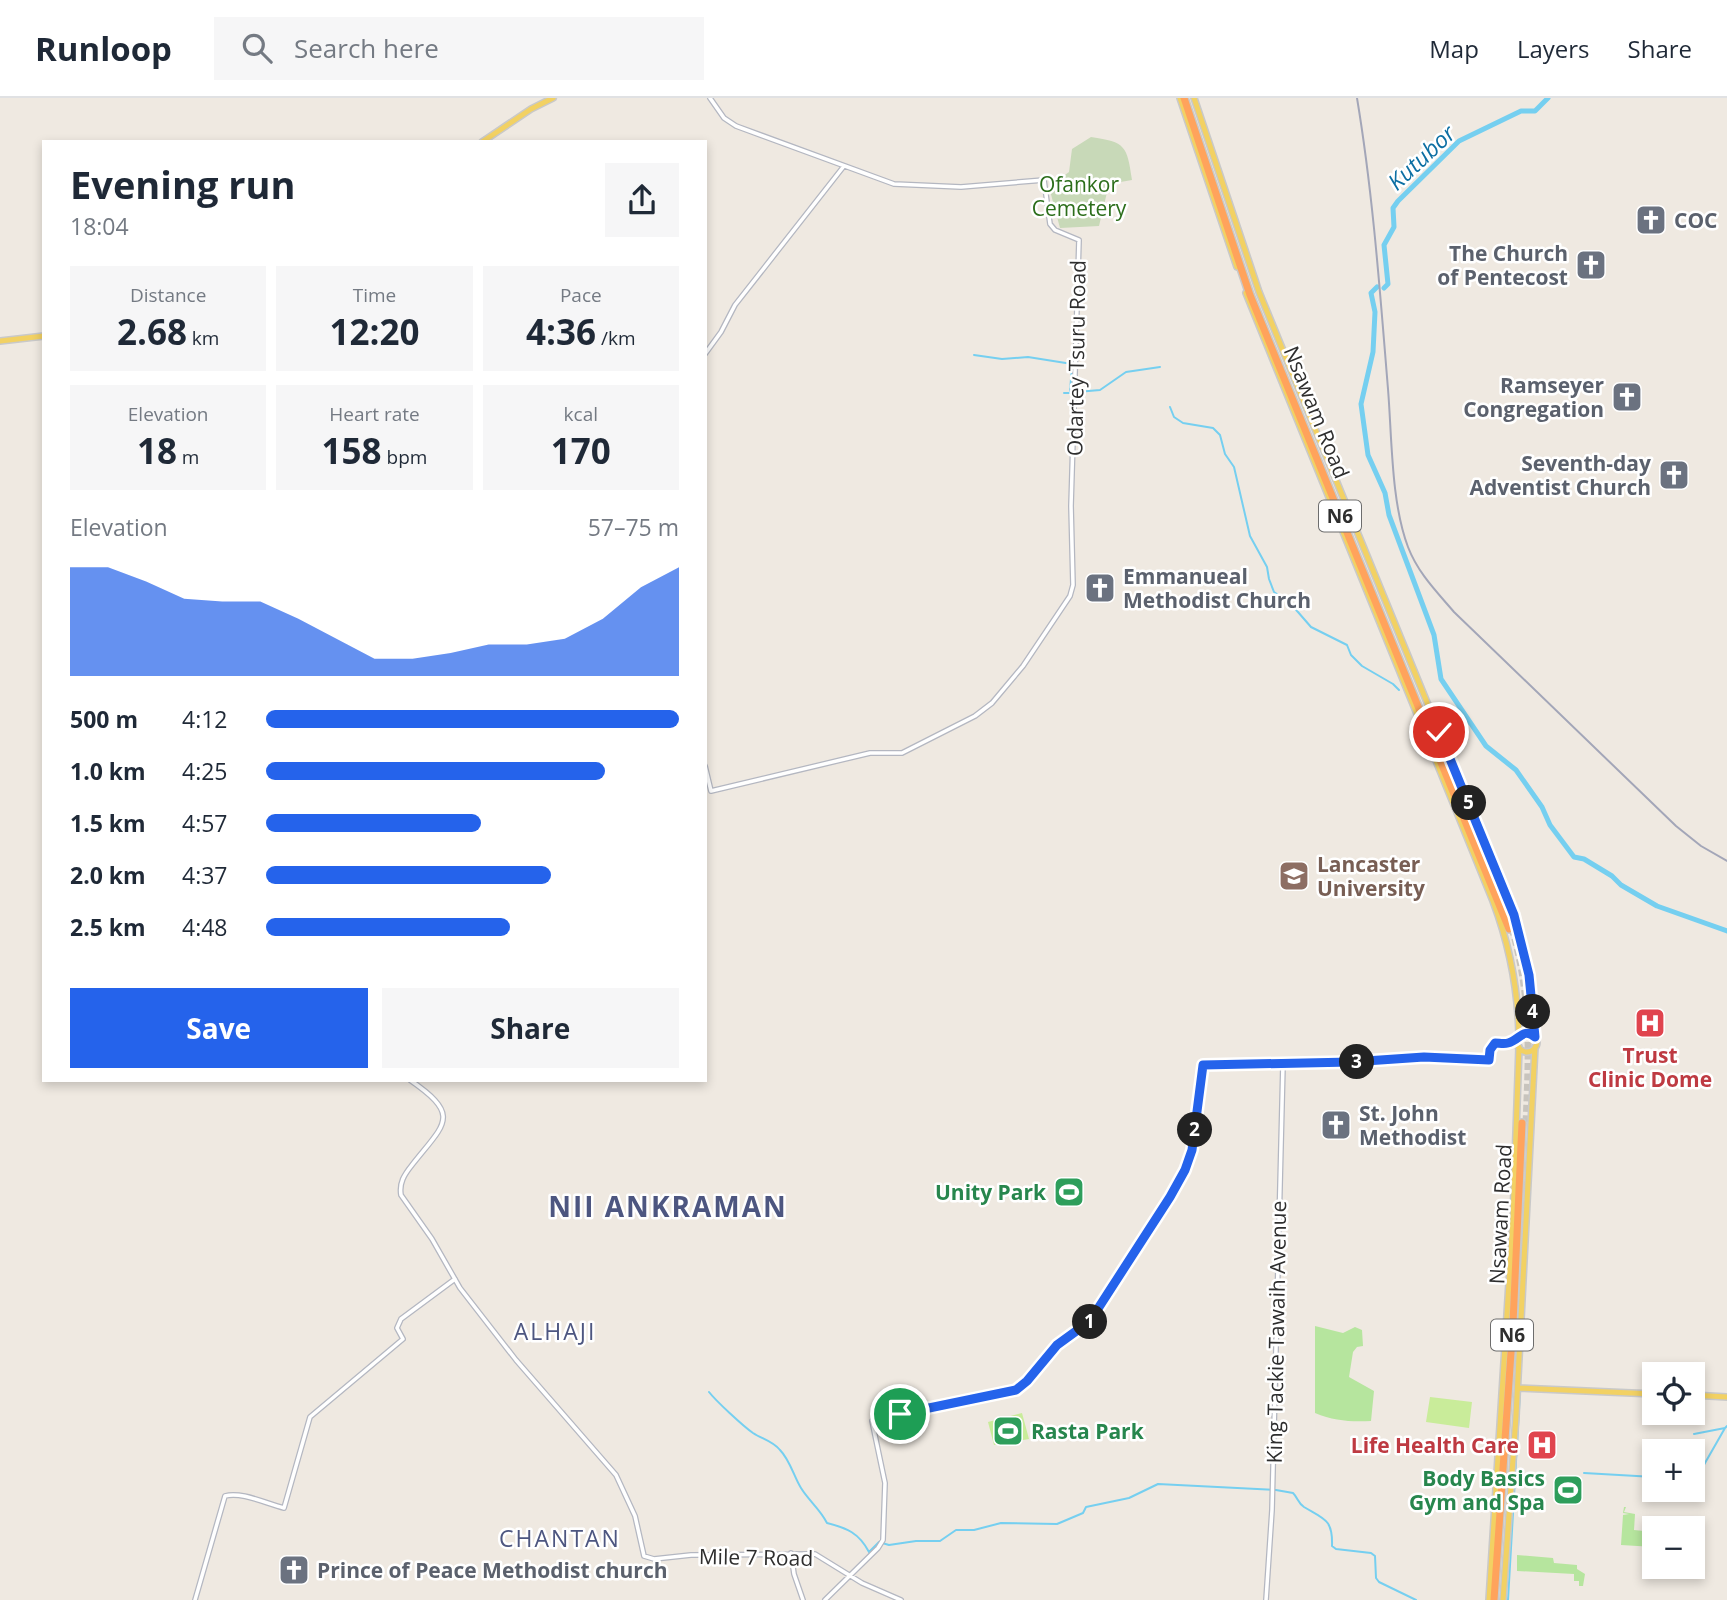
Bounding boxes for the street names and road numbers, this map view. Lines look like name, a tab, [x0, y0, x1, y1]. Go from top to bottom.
street label: Odartey Tsuru Road	[1060, 260, 1092, 456]
street label: Nsawam Road	[1278, 342, 1356, 482]
road number: N6	[1319, 500, 1361, 532]
street label: Nsawam Road	[1482, 1143, 1518, 1285]
street label: King Tackie Tawaih Avenue	[1260, 1200, 1292, 1464]
road number: N6	[1491, 1320, 1533, 1350]
street label: Mile 7 Road	[699, 1542, 813, 1572]

